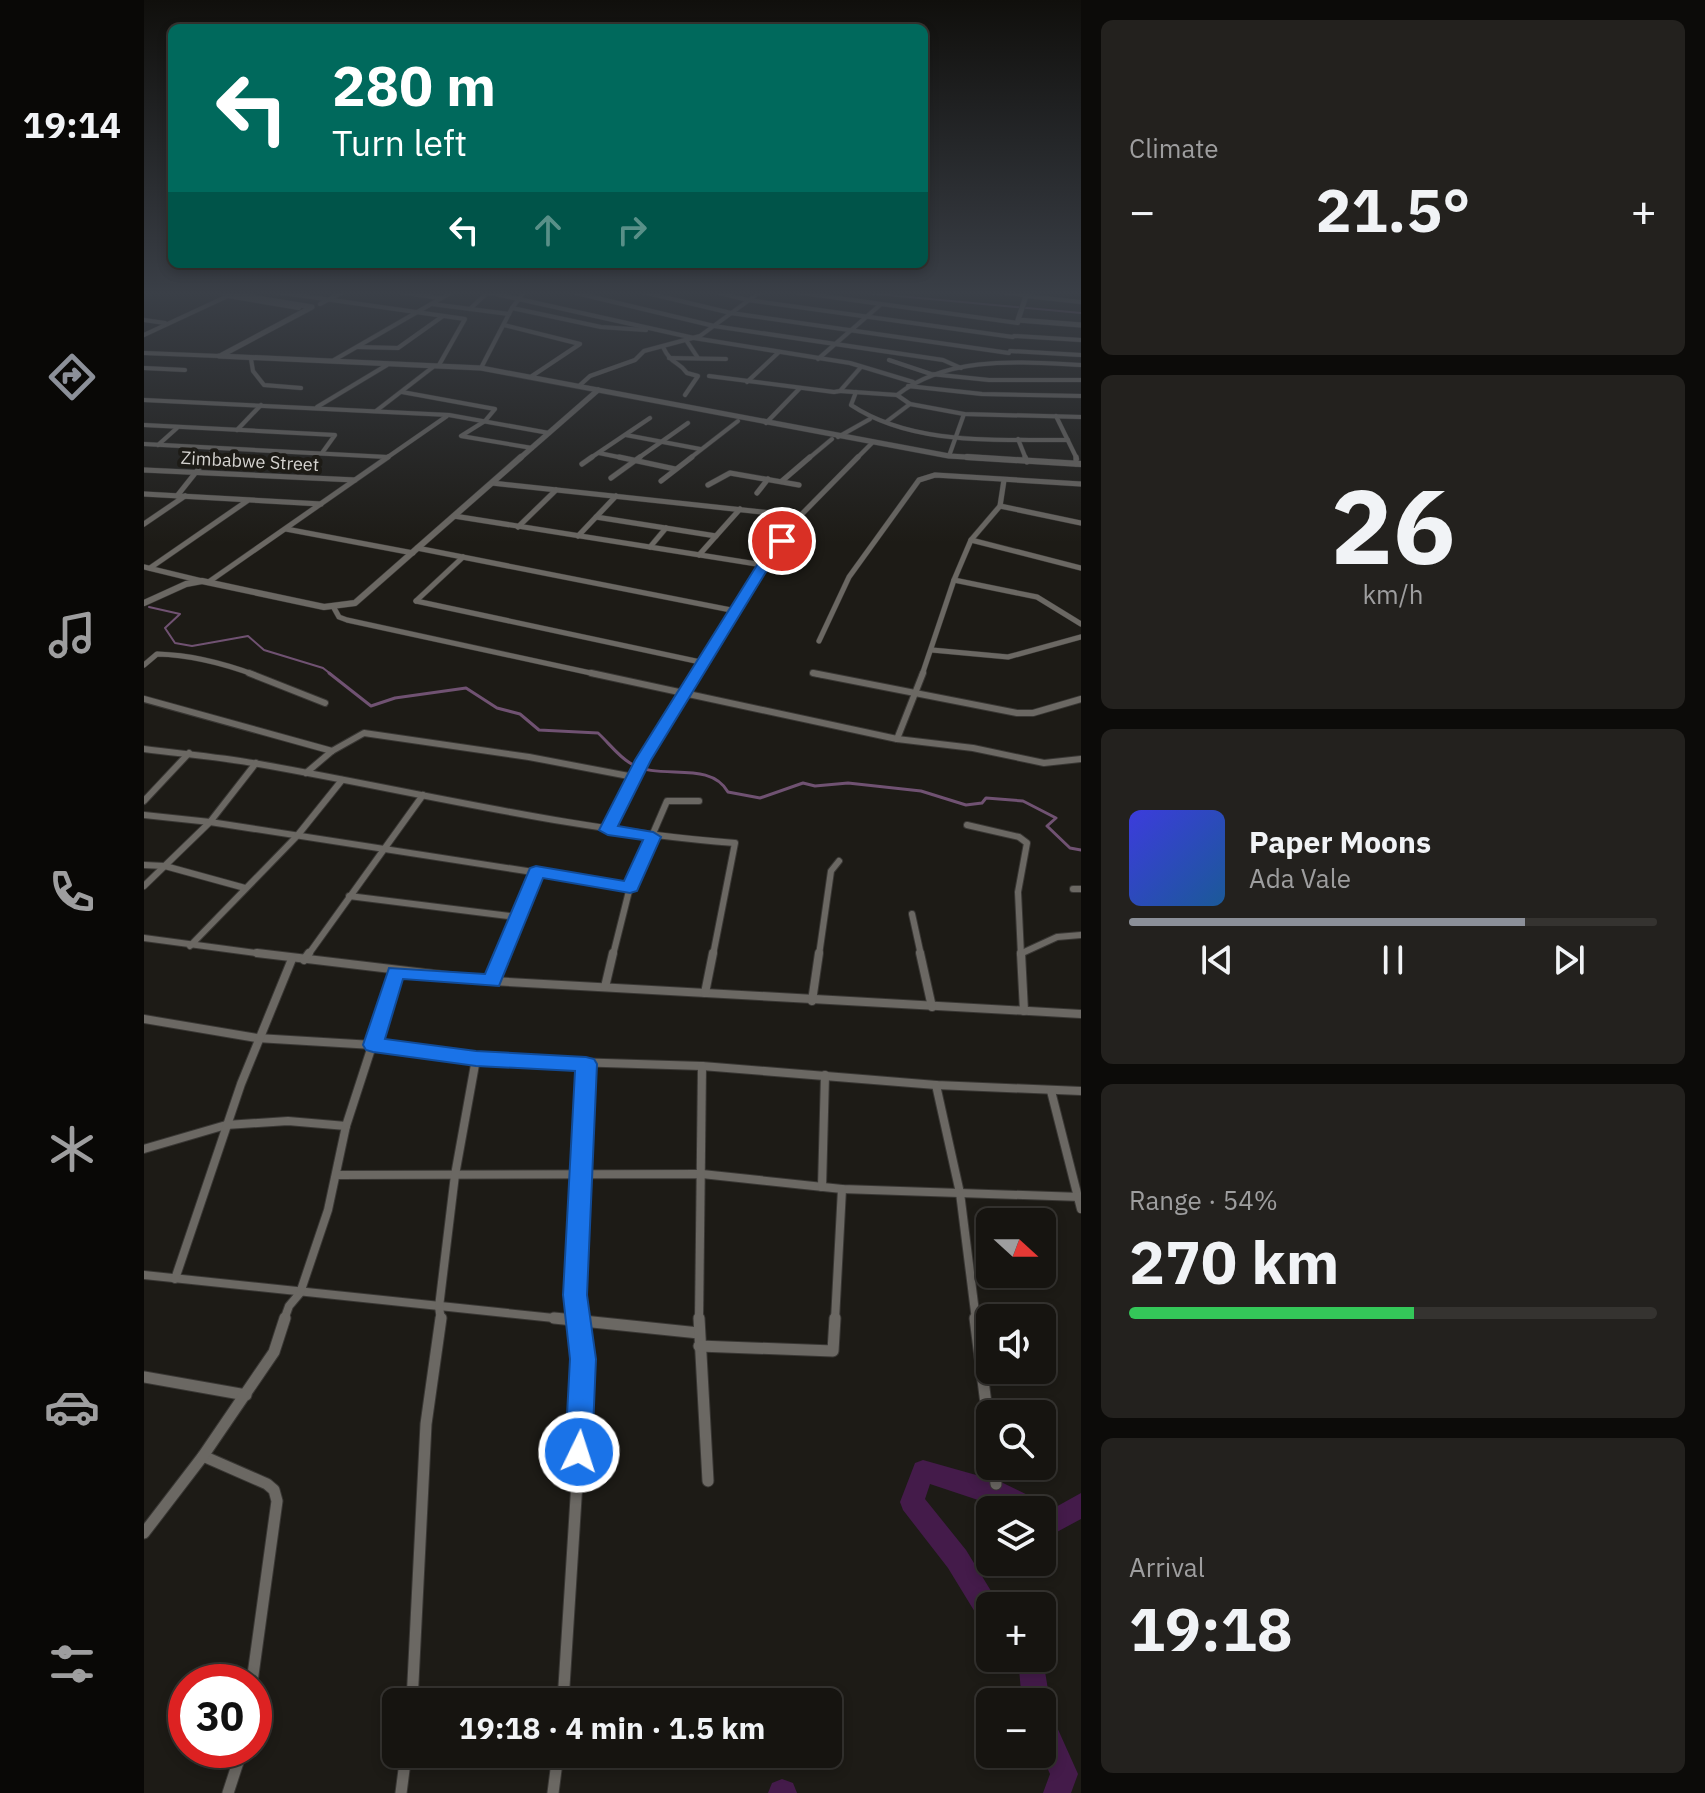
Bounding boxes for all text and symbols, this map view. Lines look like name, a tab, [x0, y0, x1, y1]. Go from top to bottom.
text: 280 m	[332, 49, 496, 121]
icon: left	[200, 56, 304, 160]
text: 19:14	[23, 101, 121, 148]
text: Turn left	[332, 119, 467, 166]
text: Climate	[1129, 131, 1219, 165]
text: 21.5°	[1316, 170, 1470, 249]
text: −	[1129, 182, 1155, 239]
text: +	[1631, 182, 1657, 239]
icon: left	[442, 208, 486, 252]
icon: ahead	[526, 208, 570, 252]
icon: right	[610, 208, 654, 252]
icon: directions	[44, 349, 100, 405]
street label: Zimbabwe Street	[180, 446, 320, 476]
text: 26	[1331, 457, 1455, 593]
pin	[748, 507, 816, 575]
icon: arrive	[760, 519, 804, 563]
text: km/h	[1362, 577, 1424, 611]
icon: music	[44, 607, 100, 663]
text: Paper Moons	[1249, 822, 1431, 861]
text: Ada Vale	[1249, 861, 1351, 895]
icon: phone	[44, 864, 100, 920]
icon: previous	[1195, 938, 1239, 982]
icon: pause	[1371, 938, 1415, 982]
icon: next	[1547, 938, 1591, 982]
icon: climate	[44, 1121, 100, 1177]
text: Range · 54%	[1129, 1183, 1278, 1217]
north arrow	[976, 1208, 1056, 1288]
map controls	[976, 1208, 1056, 1768]
text: 270 km	[1129, 1222, 1339, 1301]
button: sound	[976, 1304, 1056, 1384]
icon: car	[44, 1379, 100, 1435]
button: search	[976, 1400, 1056, 1480]
position arrow	[537, 1410, 621, 1494]
button: layers	[976, 1496, 1056, 1576]
text: Arrival	[1129, 1550, 1205, 1584]
text: 19:18	[1129, 1589, 1293, 1668]
button: +	[976, 1592, 1056, 1672]
icon: filters	[44, 1636, 100, 1692]
speed limit sign: 30	[168, 1664, 272, 1768]
button: −	[976, 1688, 1056, 1768]
text: 19:18 · 4 min · 1.5 km	[459, 1708, 765, 1747]

